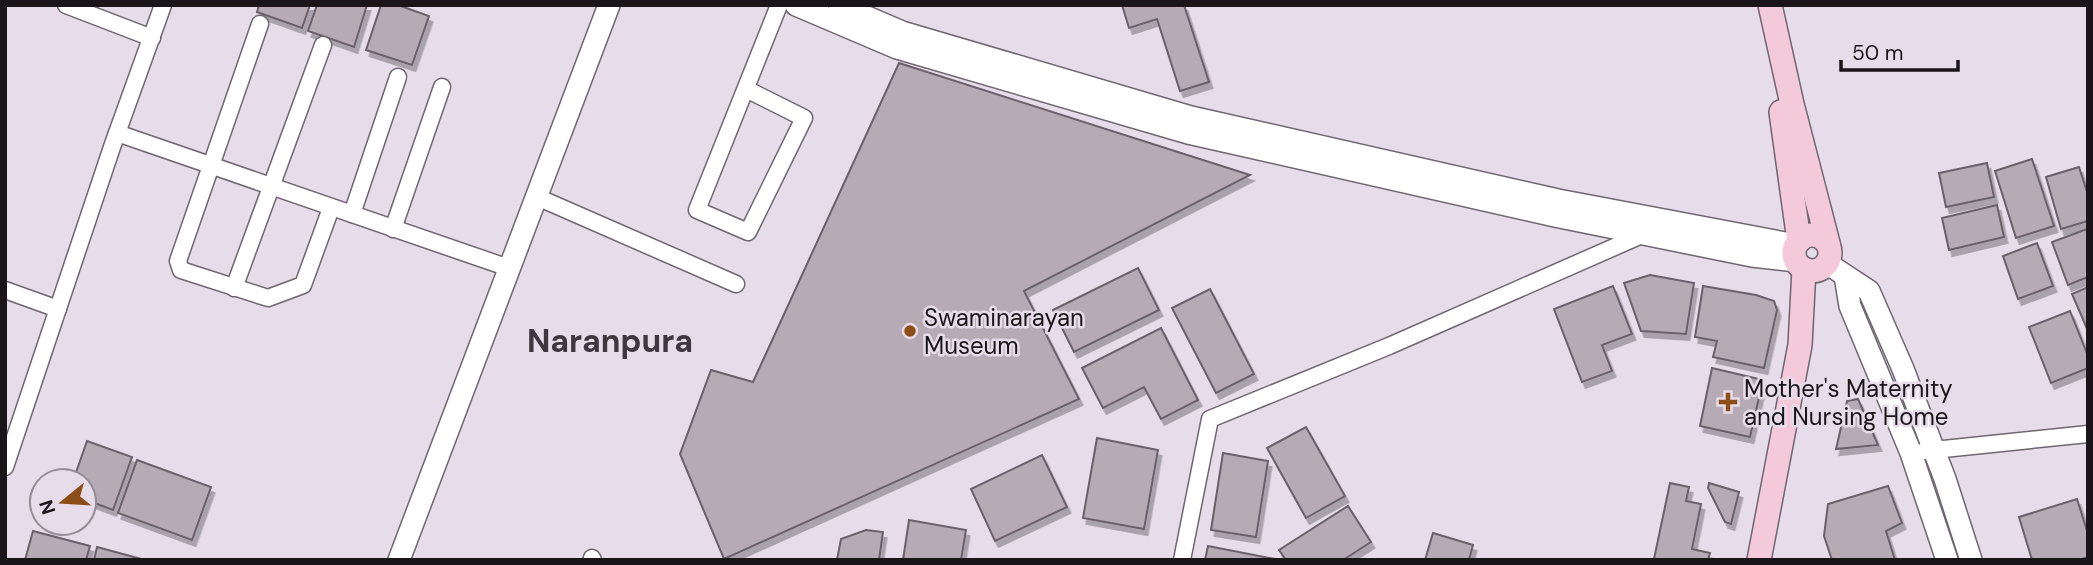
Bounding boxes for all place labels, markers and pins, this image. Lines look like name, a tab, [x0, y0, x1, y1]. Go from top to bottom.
place label: Swaminarayan Museum	[924, 302, 1084, 361]
marker: Swaminarayan Museum	[902, 323, 918, 339]
place label: Mother's Maternity and Nursing Home	[1744, 373, 1953, 432]
marker: Mother's Maternity and Nursing Home	[1718, 392, 1738, 412]

